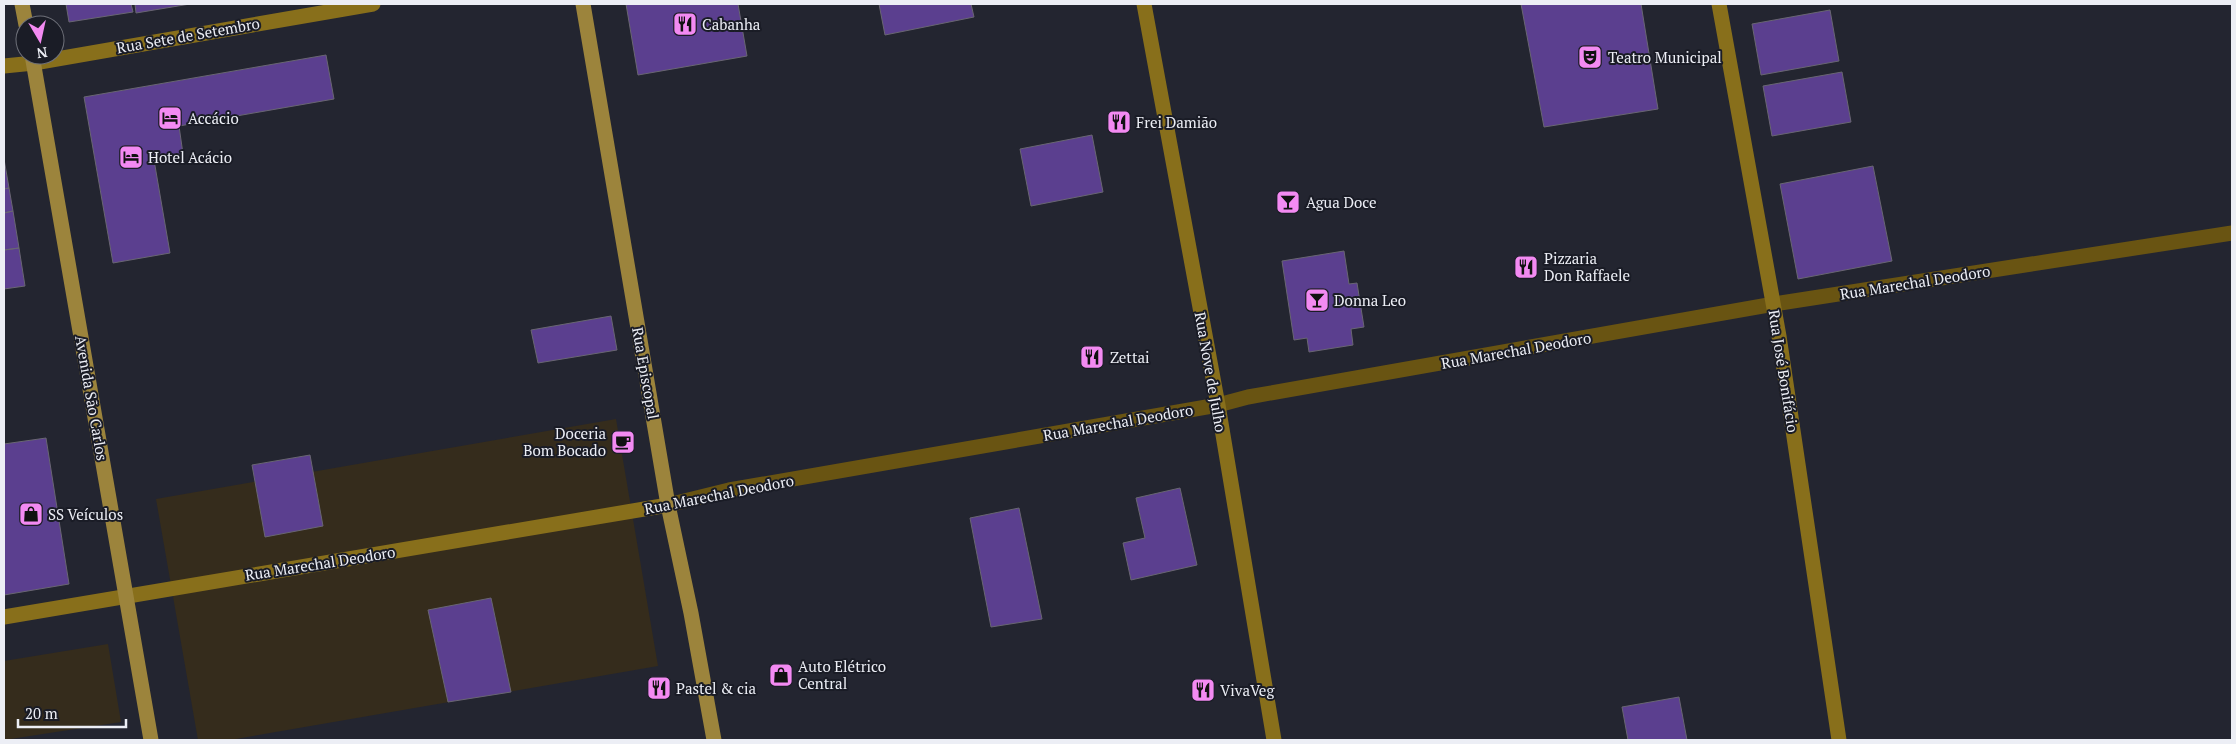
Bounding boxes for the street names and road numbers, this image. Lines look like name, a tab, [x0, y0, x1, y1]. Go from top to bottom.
street label: Rua Sete de Setembro	[115, 13, 261, 57]
street label: Rua Marechal Deodoro	[1838, 260, 1992, 304]
street label: Rua José Bonifácio	[1764, 308, 1804, 434]
street label: Rua Nove de Julho	[1191, 310, 1231, 434]
street label: Rua Episcopal	[628, 325, 664, 421]
street label: Rua Marechal Deodoro	[1439, 327, 1593, 373]
street label: Avenida São Carlos	[71, 334, 113, 462]
street label: Rua Marechal Deodoro	[1041, 399, 1195, 445]
street label: Rua Marechal Deodoro	[643, 470, 795, 518]
street label: Rua Marechal Deodoro	[243, 541, 397, 585]

